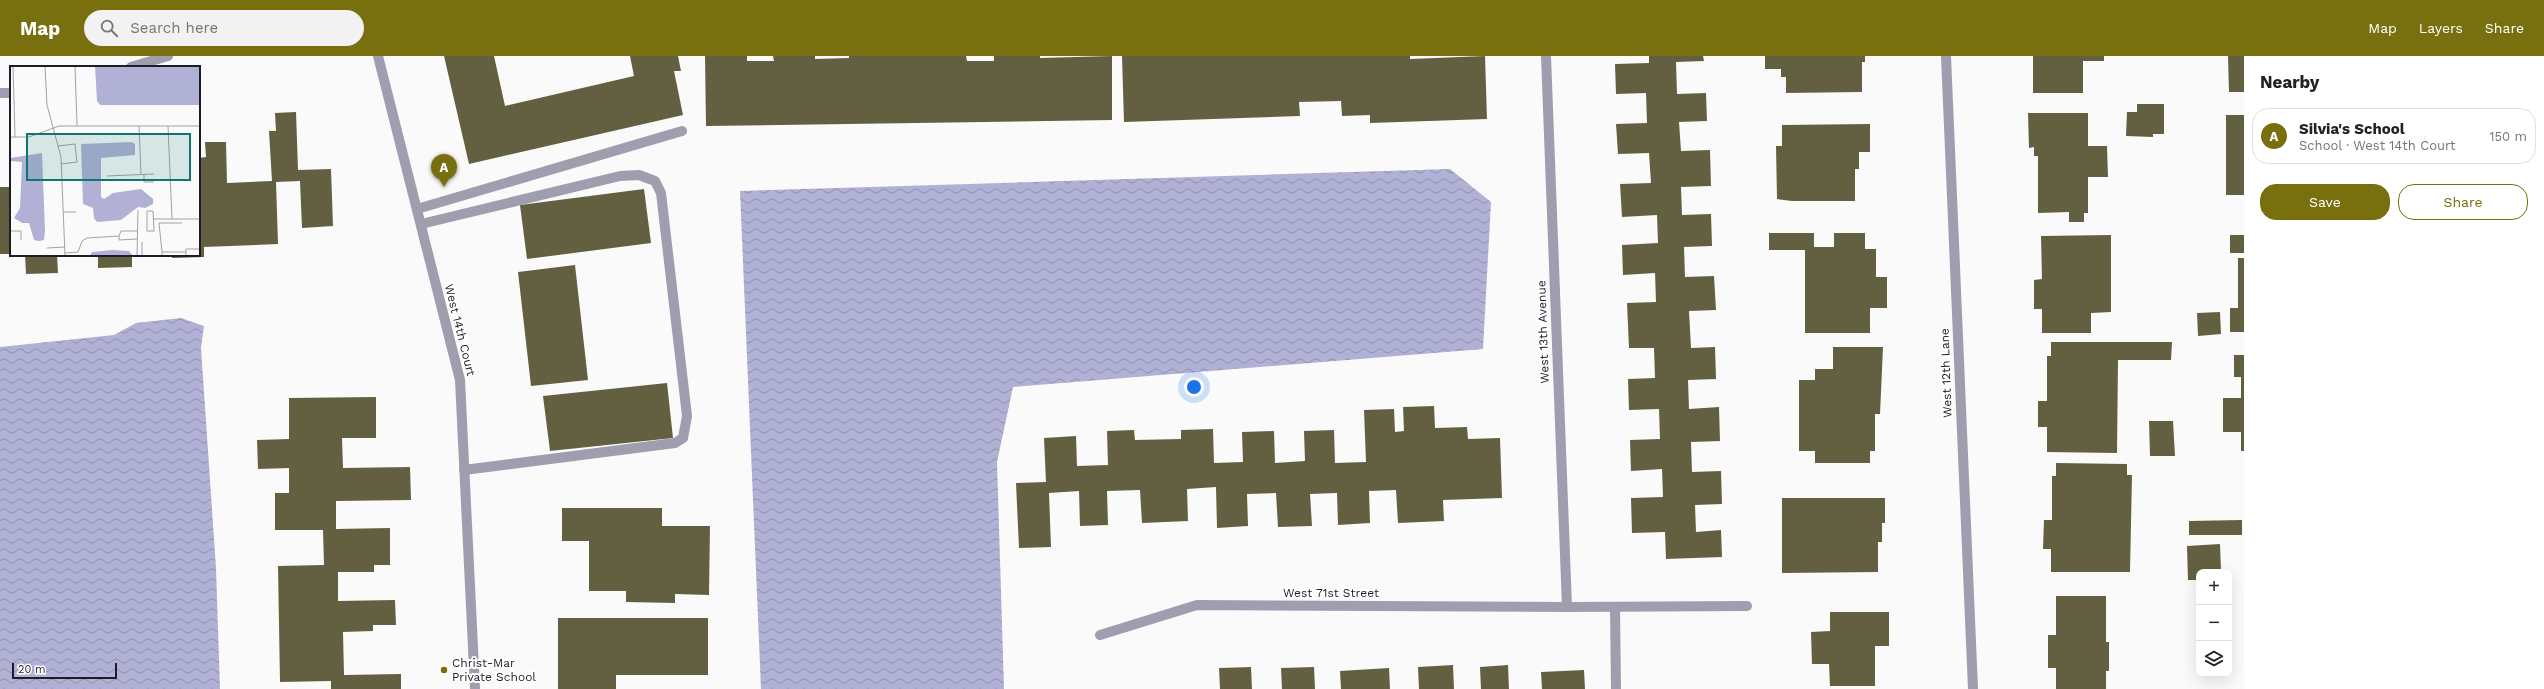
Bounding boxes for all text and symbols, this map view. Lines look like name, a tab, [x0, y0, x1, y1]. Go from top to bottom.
search box	[84, 10, 364, 46]
text: Map	[20, 17, 60, 40]
icon: search	[98, 17, 120, 39]
text: Search here	[130, 19, 218, 37]
text: Map	[2368, 20, 2397, 36]
text: Layers	[2419, 20, 2463, 36]
text: Share	[2485, 20, 2524, 36]
inset map	[10, 66, 200, 256]
text: Nearby	[2260, 72, 2319, 92]
text: Silvia's School	[2299, 120, 2405, 138]
text: A	[2270, 129, 2278, 144]
text: 150 m	[2489, 129, 2527, 144]
text: School · West 14th Court	[2299, 138, 2455, 153]
pin: A	[431, 154, 457, 187]
button: Save	[2260, 184, 2390, 220]
button: Share	[2398, 184, 2528, 220]
street label: West 13th Avenue	[1534, 280, 1552, 384]
street label: West 14th Court	[442, 283, 478, 377]
street label: West 12th Lane	[1937, 328, 1955, 418]
your location	[1184, 377, 1204, 397]
map controls	[2196, 569, 2232, 677]
button: +	[2196, 569, 2232, 605]
street label: West 71st Street	[1283, 586, 1379, 600]
button: −	[2196, 605, 2232, 641]
button: layers	[2196, 641, 2232, 677]
place label: Christ-Mar Private School	[452, 656, 536, 684]
scale bar	[12, 661, 117, 680]
text: 20 m	[18, 663, 46, 676]
marker: Christ-Mar Private School	[439, 665, 449, 675]

